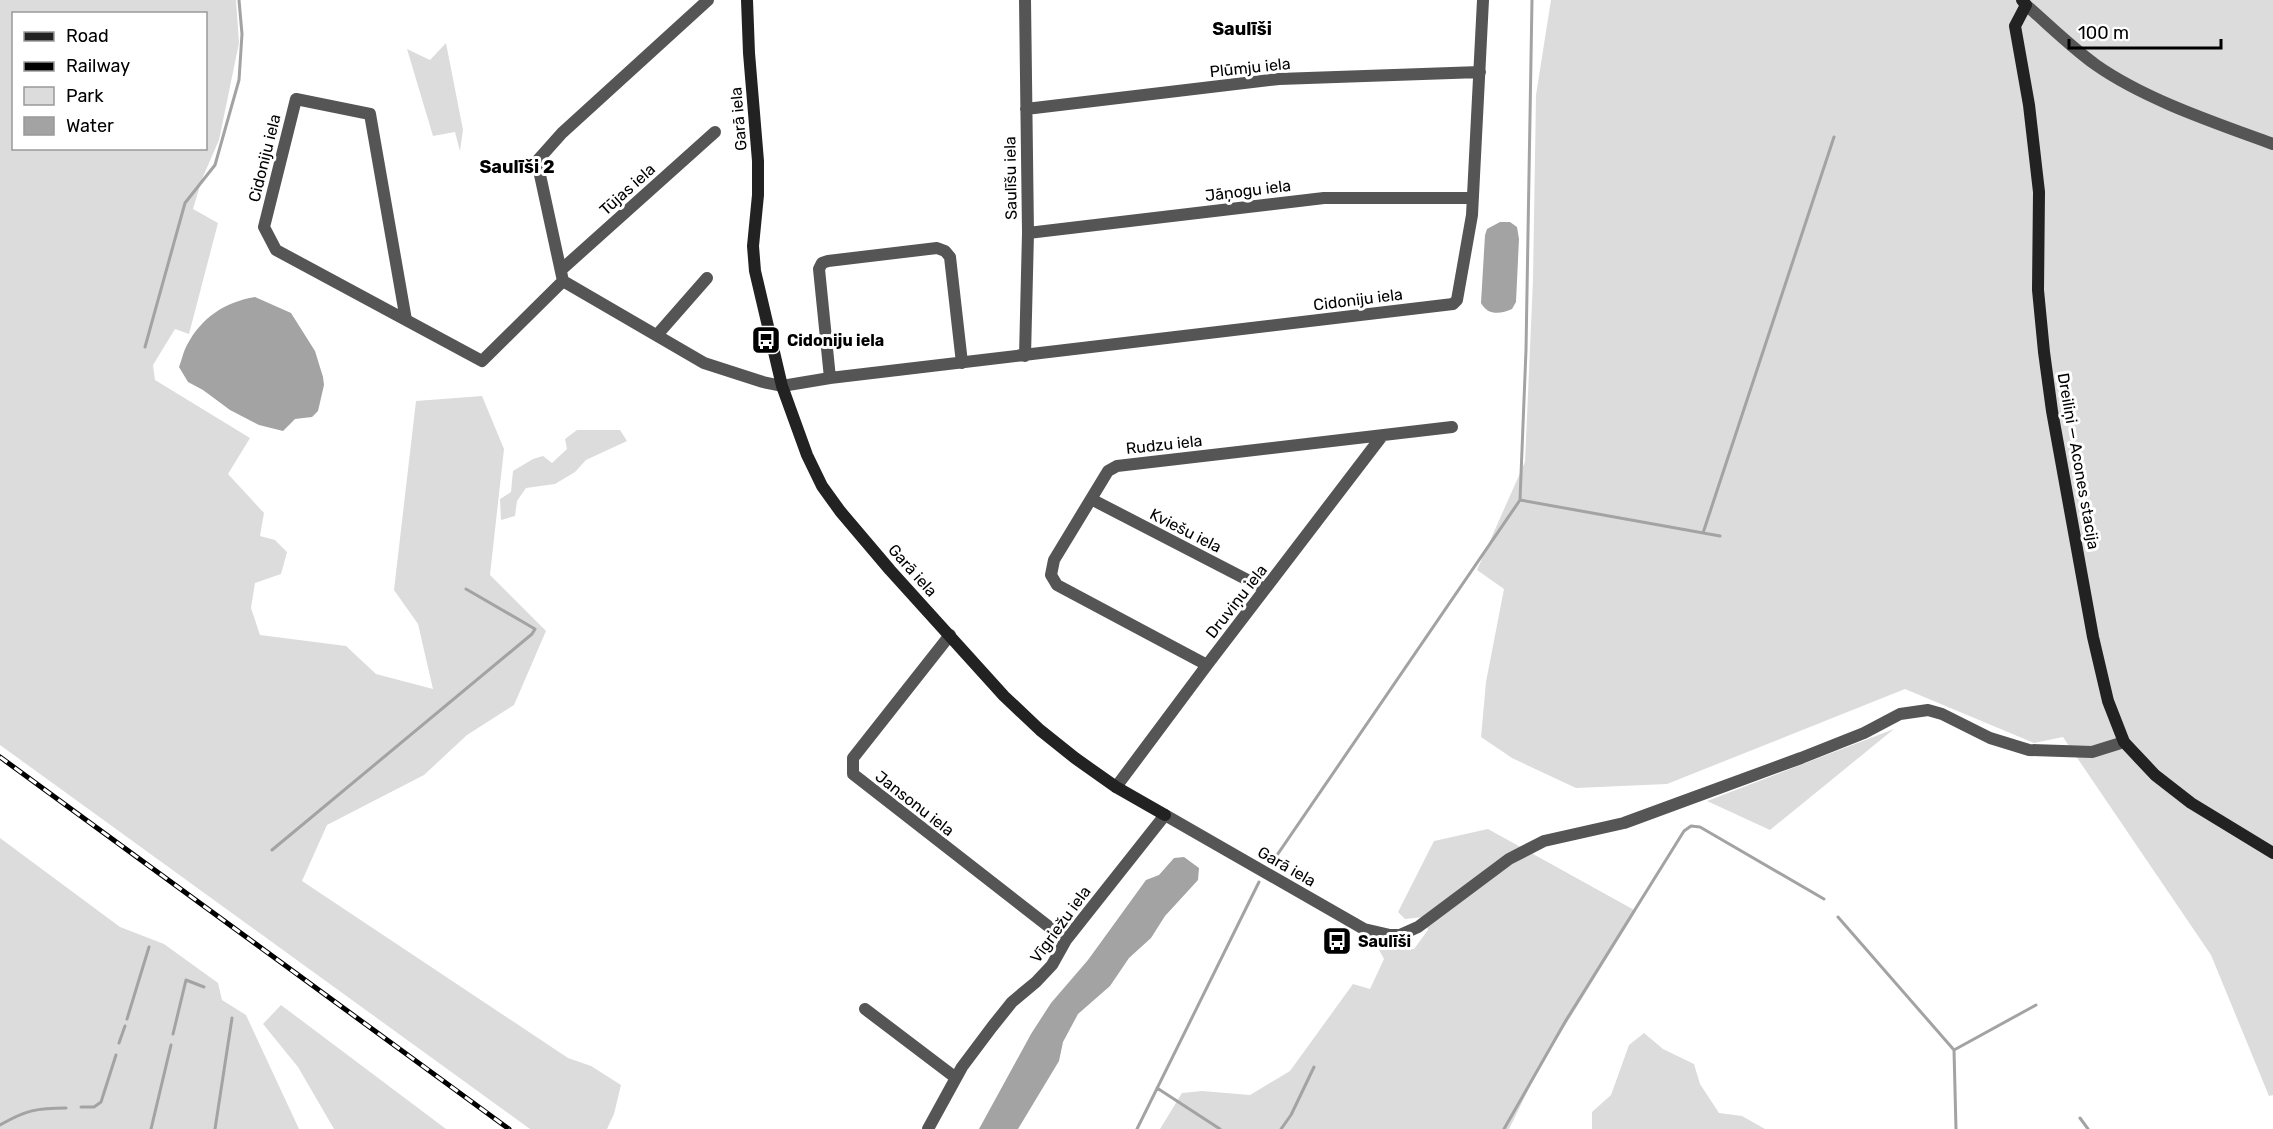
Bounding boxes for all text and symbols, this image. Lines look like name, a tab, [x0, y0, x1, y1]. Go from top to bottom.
legend	[12, 12, 207, 150]
scale bar	[2069, 12, 2220, 50]
district label: Saulīši	[1212, 18, 1272, 40]
text: 100 m	[2078, 22, 2129, 44]
text: Road	[66, 25, 109, 47]
street label: Plūmju iela	[1209, 54, 1291, 81]
text: Railway	[66, 55, 130, 77]
text: Park	[66, 85, 104, 107]
street label: Garā iela	[726, 86, 751, 152]
street label: Cidoniju iela	[244, 112, 285, 204]
text: Water	[66, 115, 114, 137]
street label: Saulīšu iela	[1000, 136, 1021, 220]
district label: Saulīši 2	[479, 156, 555, 178]
street label: Tūjas iela	[596, 159, 659, 219]
street label: Jāņogu iela	[1204, 176, 1292, 205]
street label: Cidoniju iela	[1312, 285, 1404, 314]
bus stop icon: Cidoniju iela	[750, 324, 782, 356]
place label: Cidoniju iela	[787, 331, 884, 350]
street label: Dreiliņi — Acones stacija	[2054, 371, 2103, 551]
street label: Rudzu iela	[1125, 431, 1203, 458]
street label: Kviešu iela	[1147, 504, 1225, 557]
street label: Garā iela	[884, 540, 941, 600]
street label: Druviņu iela	[1202, 561, 1271, 642]
street label: Jansonu iela	[872, 767, 958, 840]
street label: Garā iela	[1254, 842, 1319, 891]
street label: Vīgriežu iela	[1026, 882, 1095, 966]
bus stop icon: Saulīši	[1321, 925, 1353, 957]
place label: Saulīši	[1358, 932, 1411, 951]

